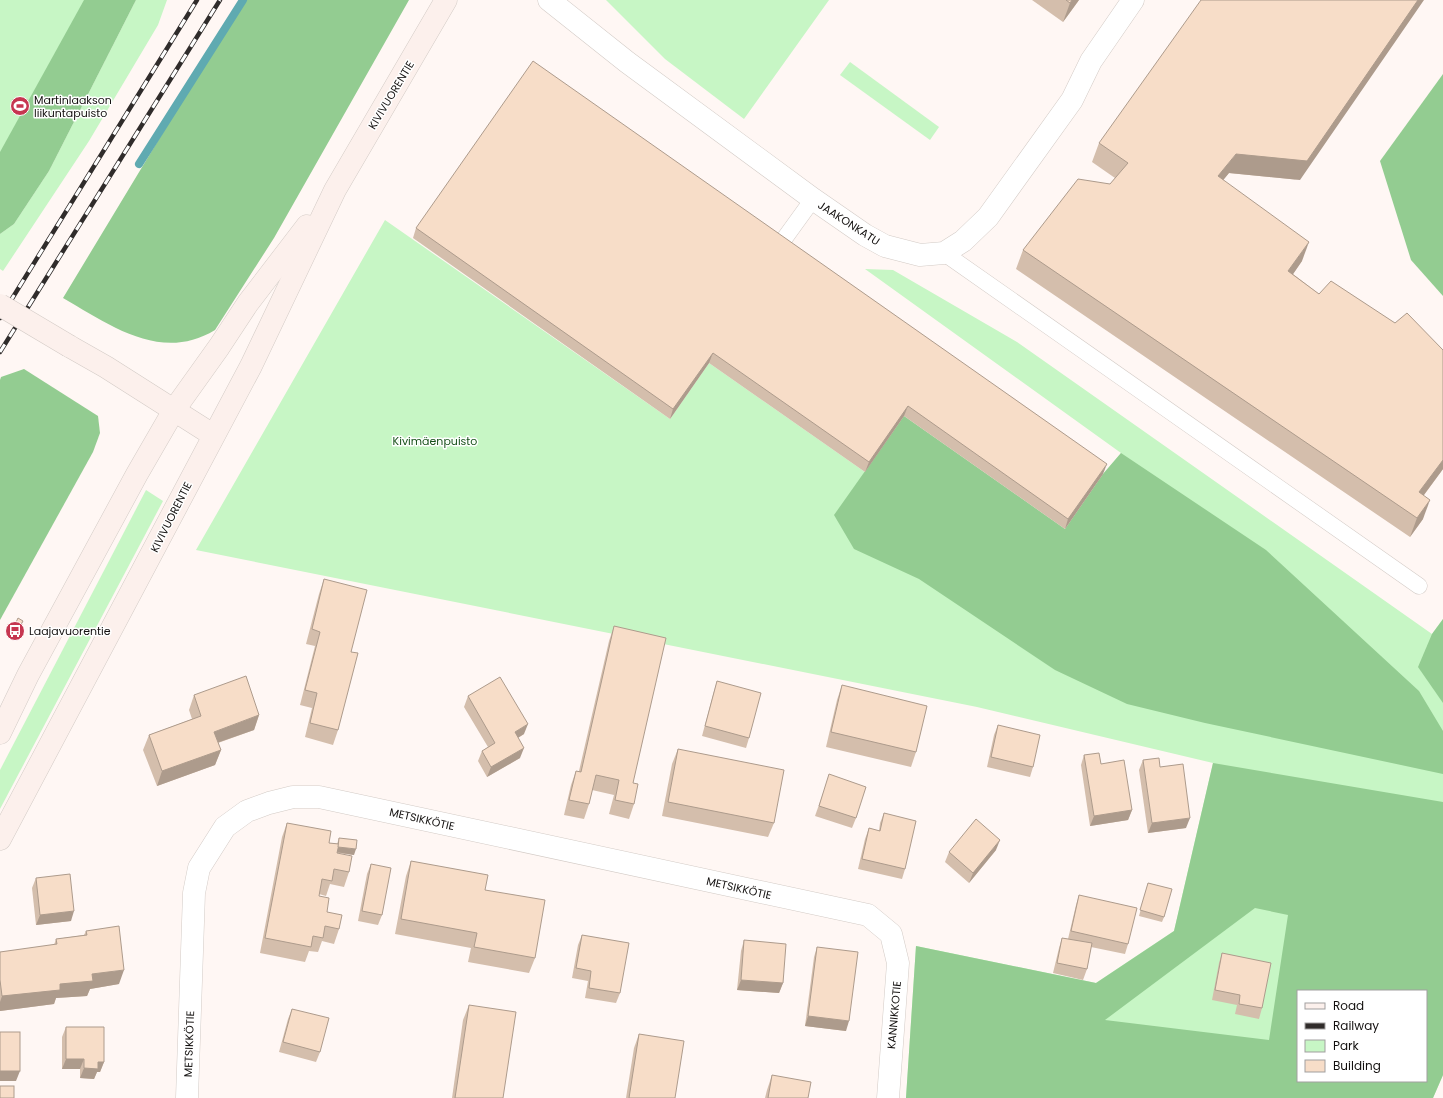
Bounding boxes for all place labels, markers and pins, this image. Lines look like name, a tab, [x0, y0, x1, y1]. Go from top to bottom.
place label: Martinlaakson liikuntapuisto	[34, 92, 112, 121]
sports icon: Martinlaakson liikuntapuisto	[9, 95, 31, 117]
bus stop icon: Laajavuorentie	[4, 620, 26, 642]
place label: Laajavuorentie	[29, 623, 111, 639]

